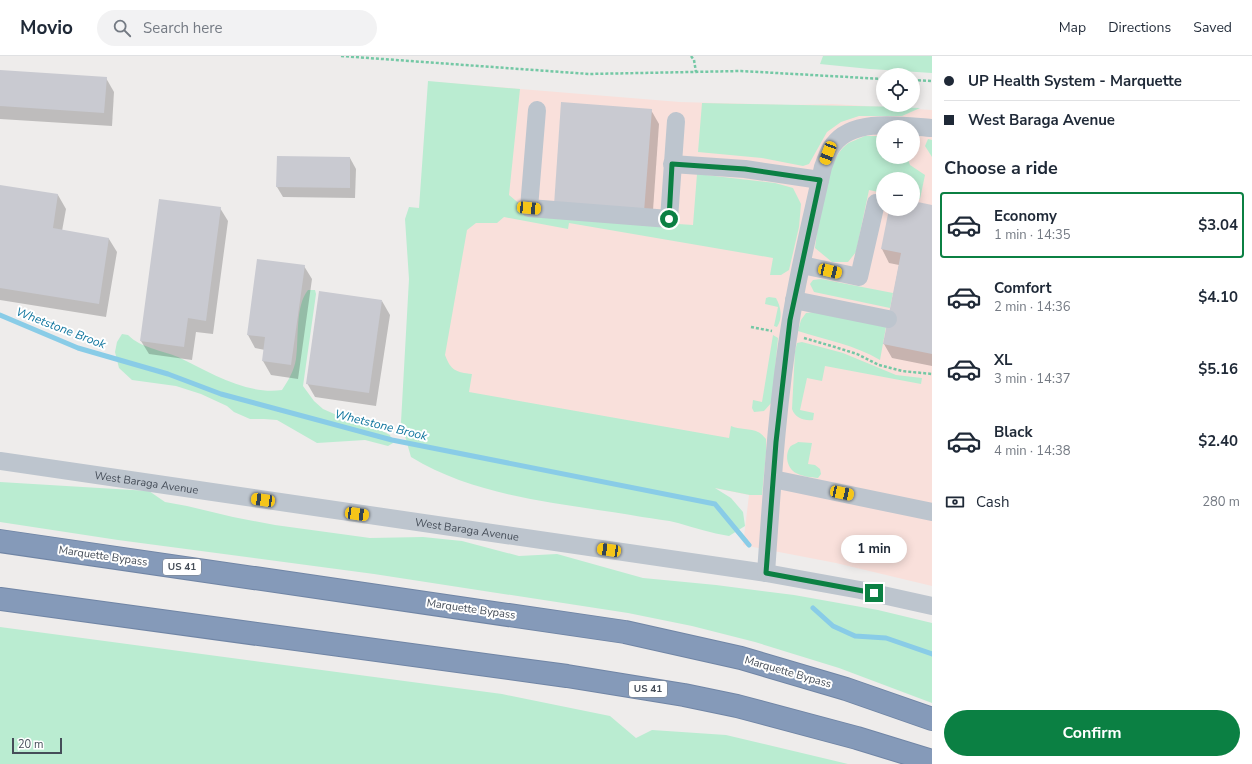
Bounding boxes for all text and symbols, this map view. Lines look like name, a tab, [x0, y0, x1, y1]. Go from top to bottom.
search box	[97, 10, 377, 46]
text: Movio	[20, 15, 73, 41]
icon: search	[111, 17, 133, 39]
text: Search here	[143, 18, 223, 38]
text: Map	[1059, 18, 1086, 37]
text: Directions	[1108, 18, 1171, 37]
text: Saved	[1193, 18, 1232, 37]
map controls	[876, 68, 920, 216]
button: locate	[876, 68, 920, 112]
text: UP Health System - Marquette	[968, 71, 1182, 91]
text: West Baraga Avenue	[968, 110, 1115, 130]
button: +	[876, 120, 920, 164]
car	[818, 140, 838, 166]
text: Choose a ride	[944, 156, 1058, 180]
button: −	[876, 172, 920, 216]
car	[517, 201, 541, 215]
text: Economy	[994, 206, 1057, 226]
icon: car	[946, 207, 982, 243]
route start	[660, 210, 678, 228]
text: $3.04	[1198, 215, 1238, 235]
text: 1 min · 14:35	[994, 226, 1070, 244]
car	[817, 262, 843, 280]
text: Comfort	[994, 278, 1051, 298]
icon: car	[946, 279, 982, 315]
text: $4.10	[1198, 287, 1238, 307]
text: 2 min · 14:36	[994, 298, 1070, 316]
water label: Whetstone Brook	[14, 303, 109, 353]
text: XL	[994, 350, 1013, 370]
icon: car	[946, 351, 982, 387]
text: $5.16	[1198, 359, 1238, 379]
text: 3 min · 14:37	[994, 370, 1070, 388]
water label: Whetstone Brook	[333, 406, 430, 445]
text: Black	[994, 422, 1032, 442]
icon: car	[946, 423, 982, 459]
text: $2.40	[1198, 431, 1238, 451]
text: 4 min · 14:38	[994, 442, 1070, 460]
street label: West Baraga Avenue	[93, 467, 200, 497]
car	[829, 485, 855, 501]
icon: cash	[944, 491, 966, 513]
car	[250, 492, 276, 508]
text: Cash	[976, 492, 1010, 512]
text: 280 m	[1202, 493, 1240, 511]
car	[344, 506, 370, 522]
street label: West Baraga Avenue	[414, 514, 520, 544]
callout: 1 min	[841, 535, 907, 563]
text: 1 min	[857, 540, 891, 558]
street label: Marquette Bypass	[58, 542, 148, 570]
car	[596, 542, 622, 558]
road number: US 41	[163, 559, 201, 575]
route end	[865, 584, 883, 602]
street label: Marquette Bypass	[426, 595, 516, 623]
street label: Marquette Bypass	[743, 652, 833, 692]
road number: US 41	[629, 681, 667, 697]
button: Confirm	[944, 710, 1240, 756]
scale bar	[12, 736, 62, 755]
text: 20 m	[18, 737, 43, 752]

